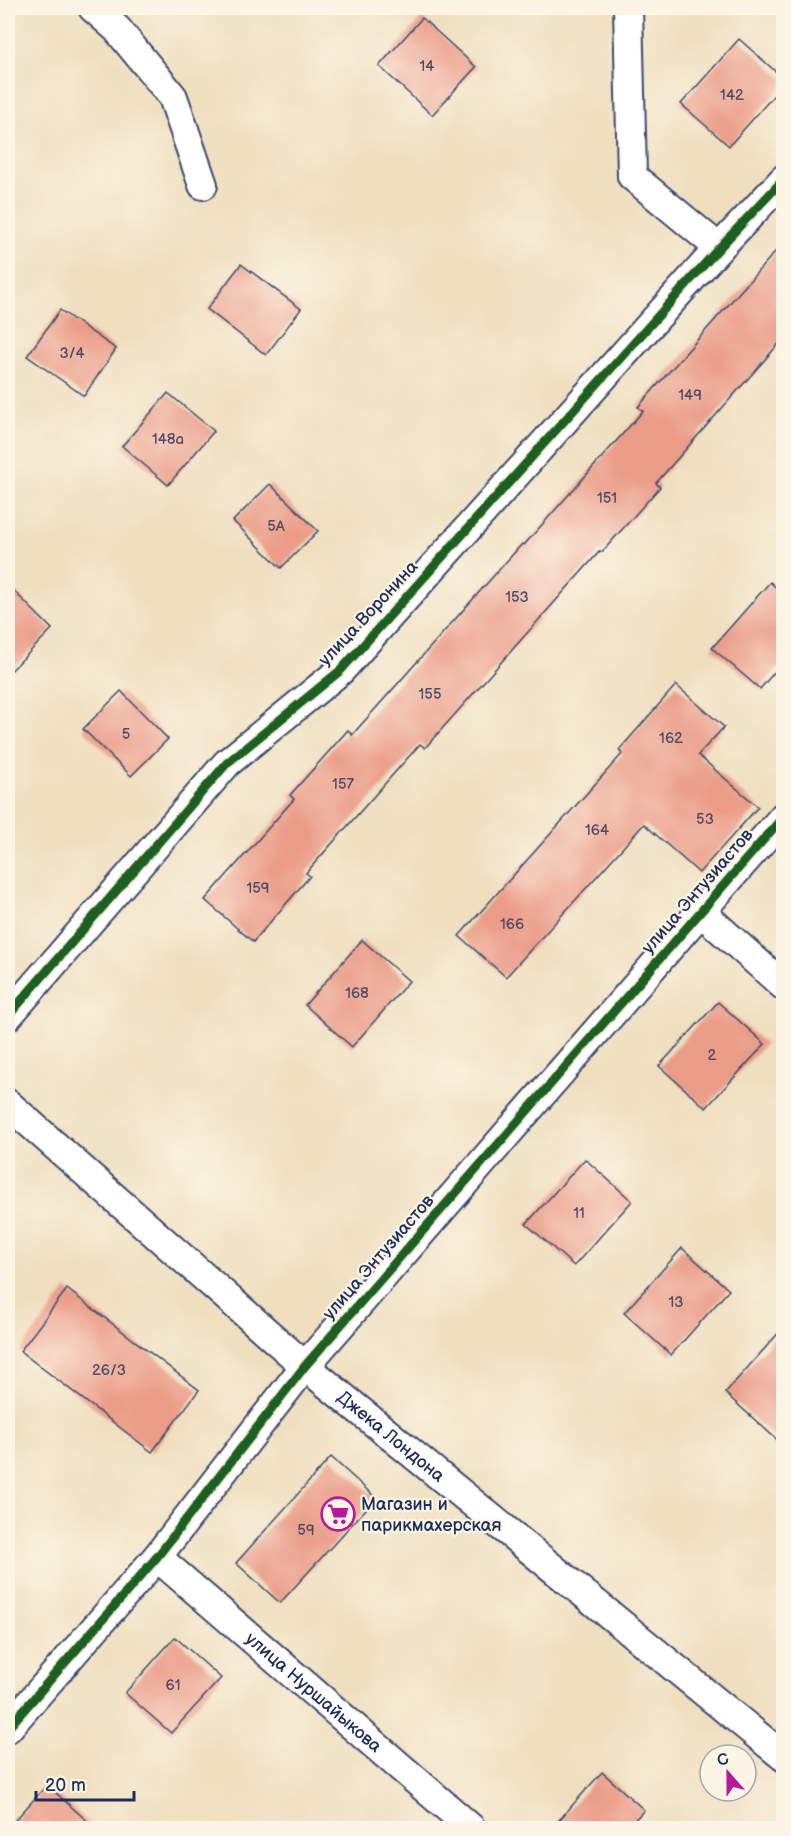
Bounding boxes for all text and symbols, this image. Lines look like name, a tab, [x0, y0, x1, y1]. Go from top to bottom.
house number: 14	[420, 57, 434, 76]
house number: 142	[720, 86, 744, 105]
house number: 3/4	[59, 344, 85, 363]
house number: 149	[678, 386, 702, 405]
house number: 148a	[152, 430, 184, 449]
house number: 151	[597, 489, 617, 508]
house number: 5А	[267, 517, 286, 536]
street label: улица Воронина	[314, 556, 423, 670]
house number: 153	[505, 588, 529, 607]
house number: 155	[419, 685, 442, 704]
house number: 5	[122, 725, 130, 744]
house number: 162	[659, 729, 683, 748]
house number: 157	[332, 775, 355, 794]
house number: 53	[696, 810, 714, 829]
house number: 164	[585, 821, 609, 840]
street label: улица Энтузиастов	[637, 824, 758, 958]
house number: 159	[246, 879, 270, 898]
house number: 166	[500, 915, 524, 934]
house number: 168	[345, 984, 369, 1003]
house number: 2	[708, 1046, 717, 1065]
street label: улица Энтузиастов	[318, 1190, 439, 1324]
house number: 11	[573, 1204, 585, 1223]
house number: 13	[668, 1293, 684, 1312]
house number: 26/3	[92, 1361, 126, 1380]
street label: Джека Лондона	[333, 1387, 449, 1487]
place label: Магазин и парикмахерская	[361, 1494, 501, 1536]
supermarket icon: Магазин и парикмахерская	[320, 1496, 356, 1532]
house number: 59	[297, 1521, 315, 1540]
street label: улица Нуршайыкова	[241, 1628, 386, 1757]
house number: 61	[166, 1676, 180, 1695]
north arrow	[698, 1743, 758, 1803]
text: С	[715, 1750, 732, 1771]
scale bar	[36, 1764, 134, 1802]
text: 20 m	[45, 1775, 86, 1796]

